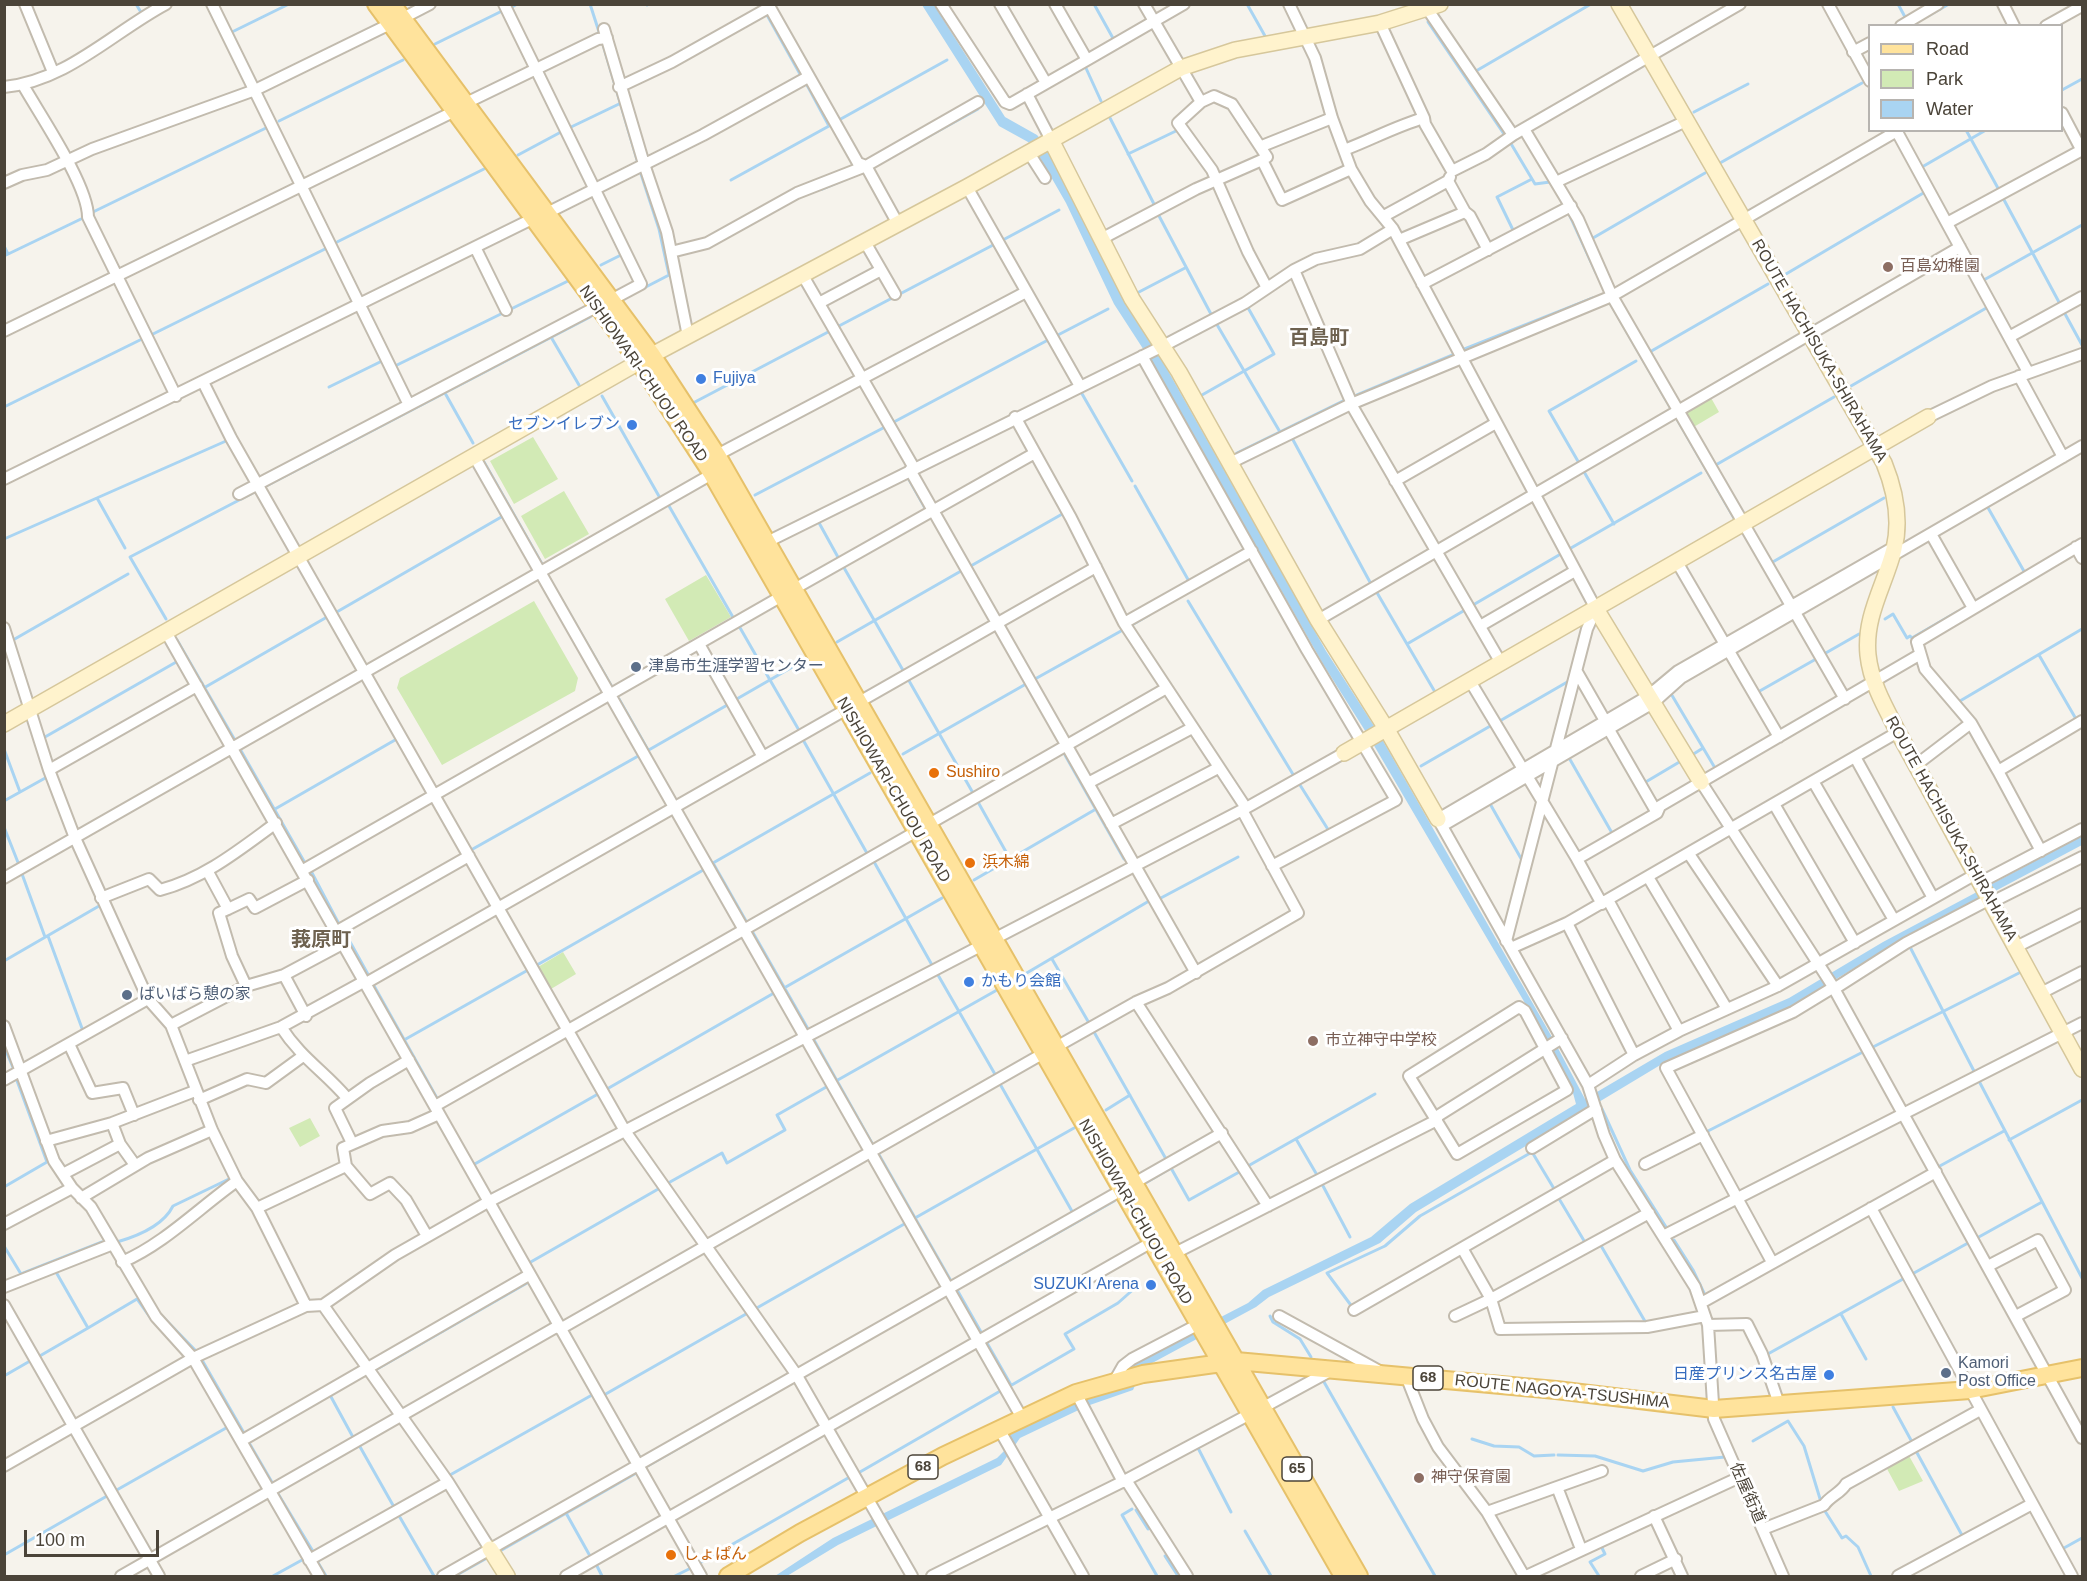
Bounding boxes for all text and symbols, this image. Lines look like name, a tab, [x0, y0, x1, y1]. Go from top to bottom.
legend	[1868, 24, 2063, 132]
text: Road	[1926, 39, 1969, 59]
text: Park	[1926, 69, 1963, 89]
text: Water	[1926, 99, 1973, 119]
street label: ROUTE HACHISUKA-SHIRAHAMA	[1747, 236, 1891, 466]
place label: 百島幼稚園	[1900, 257, 1980, 277]
marker: 百島幼稚園	[1881, 260, 1895, 274]
street label: NISHIOWARI-CHUOU ROAD	[575, 282, 711, 466]
district label: 百島町	[1289, 326, 1349, 350]
place label: Fujiya	[713, 369, 756, 389]
marker: Fujiya	[694, 372, 708, 386]
place label: セブンイレブン	[508, 415, 620, 435]
marker: セブンイレブン	[625, 418, 639, 432]
place label: 津島市生涯学習センター	[648, 657, 824, 677]
marker: 津島市生涯学習センター	[629, 660, 643, 674]
street label: NISHIOWARI-CHUOU ROAD	[832, 694, 954, 886]
street label: ROUTE HACHISUKA-SHIRAHAMA	[1881, 713, 2021, 945]
place label: Sushiro	[946, 763, 1000, 783]
marker: Sushiro	[927, 766, 941, 780]
place label: 浜木綿	[982, 853, 1030, 873]
marker: 浜木綿	[963, 856, 977, 870]
district label: 莪原町	[291, 928, 351, 952]
place label: かもり会館	[981, 972, 1061, 992]
marker: かもり会館	[962, 975, 976, 989]
place label: ばいばら憩の家	[139, 985, 251, 1005]
marker: ばいばら憩の家	[120, 988, 134, 1002]
place label: 市立神守中学校	[1325, 1031, 1437, 1051]
marker: 市立神守中学校	[1306, 1034, 1320, 1048]
street label: NISHIOWARI-CHUOU ROAD	[1074, 1116, 1196, 1308]
place label: SUZUKI Arena	[1033, 1275, 1139, 1295]
marker: SUZUKI Arena	[1144, 1278, 1158, 1292]
place label: Kamori Post Office	[1958, 1354, 2036, 1392]
place label: 日産プリンス名古屋	[1673, 1365, 1817, 1385]
road number: 68	[1413, 1366, 1443, 1390]
marker: Kamori Post Office	[1939, 1366, 1953, 1380]
marker: 日産プリンス名古屋	[1822, 1368, 1836, 1382]
street label: ROUTE NAGOYA-TSUSHIMA	[1454, 1371, 1670, 1413]
road number: 68	[908, 1455, 938, 1479]
road number: 65	[1282, 1457, 1312, 1481]
street label: 佐屋街道	[1725, 1460, 1769, 1526]
place label: 神守保育園	[1431, 1468, 1511, 1488]
marker: 神守保育園	[1412, 1471, 1426, 1485]
scale bar	[27, 1518, 162, 1556]
text: 100 m	[35, 1530, 85, 1550]
place label: しょぱん	[683, 1545, 747, 1565]
marker: しょぱん	[664, 1548, 678, 1562]

